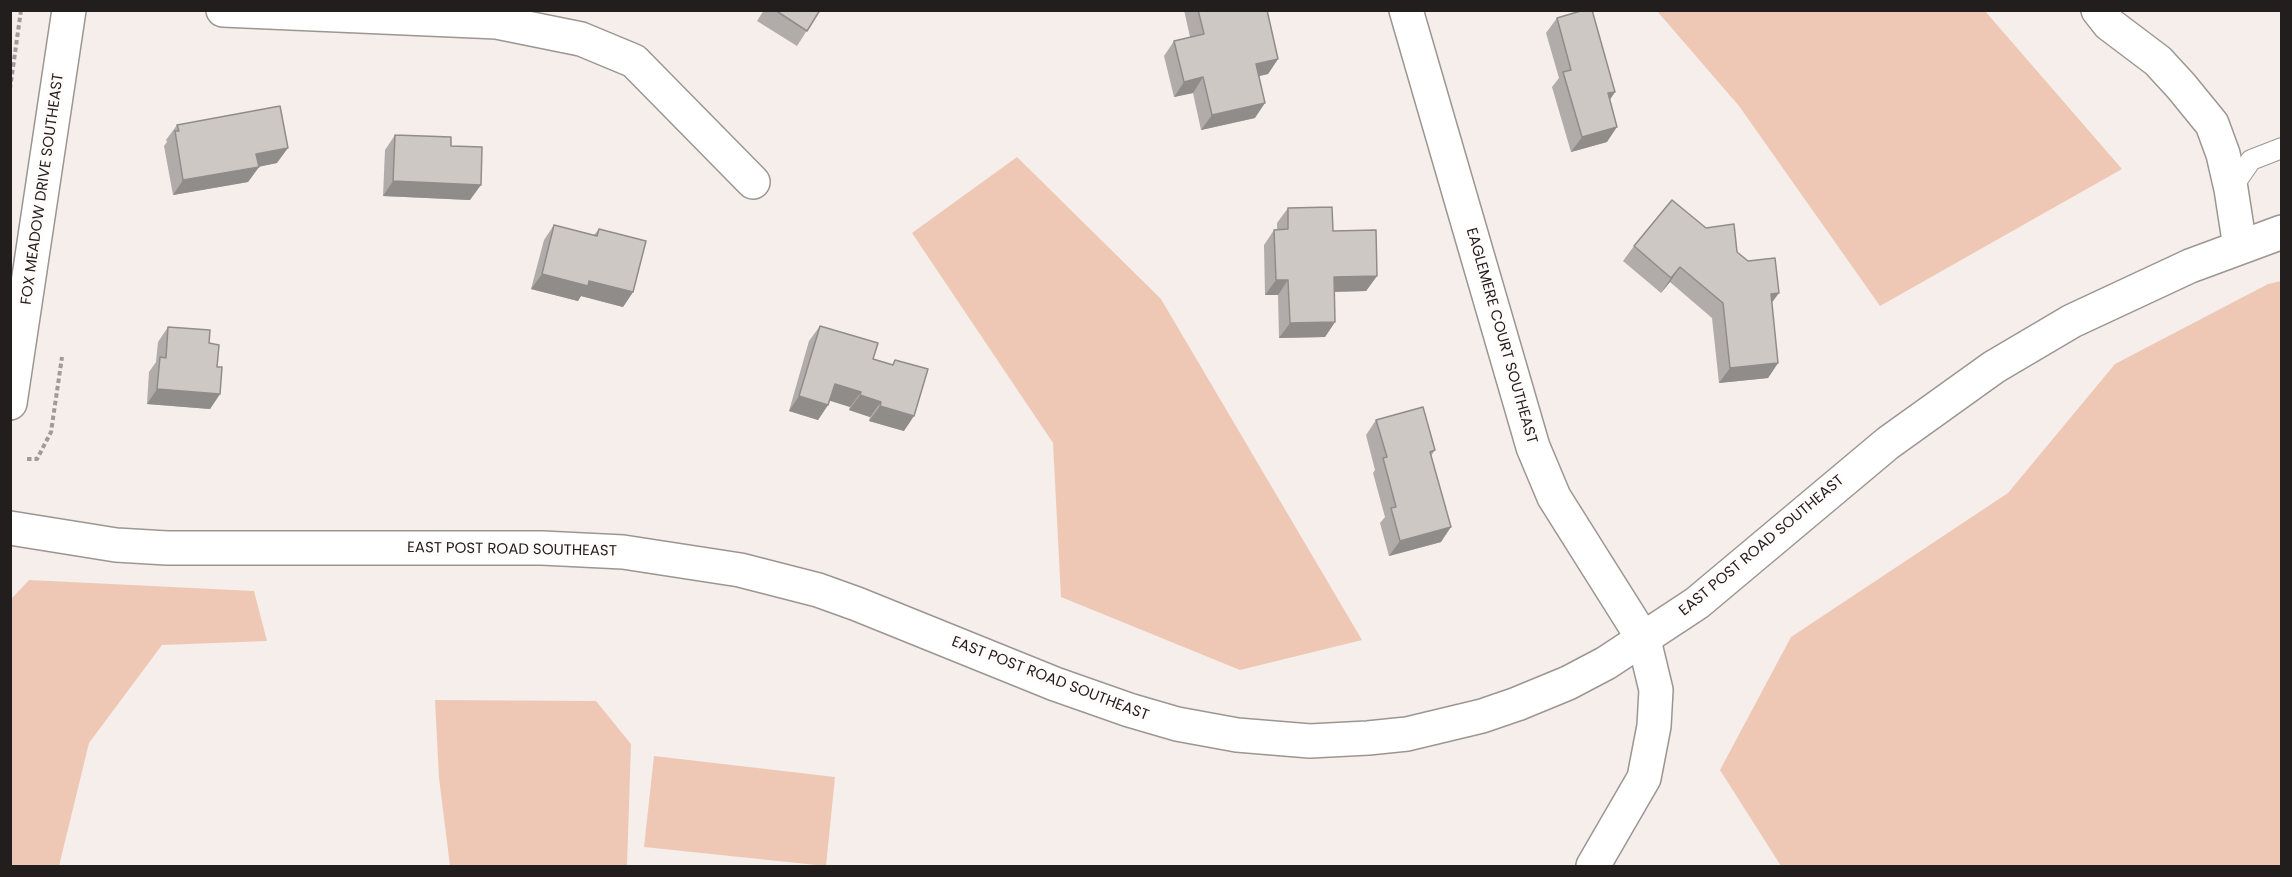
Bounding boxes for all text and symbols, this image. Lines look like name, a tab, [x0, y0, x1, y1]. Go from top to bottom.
street label: FOX MEADOW DRIVE SOUTHEAST	[18, 72, 68, 306]
street label: EAGLEMERE COURT SOUTHEAST	[1462, 226, 1540, 446]
street label: EAST POST ROAD SOUTHEAST	[1676, 472, 1848, 620]
street label: EAST POST ROAD SOUTHEAST	[407, 539, 617, 561]
street label: EAST POST ROAD SOUTHEAST	[949, 633, 1151, 725]

